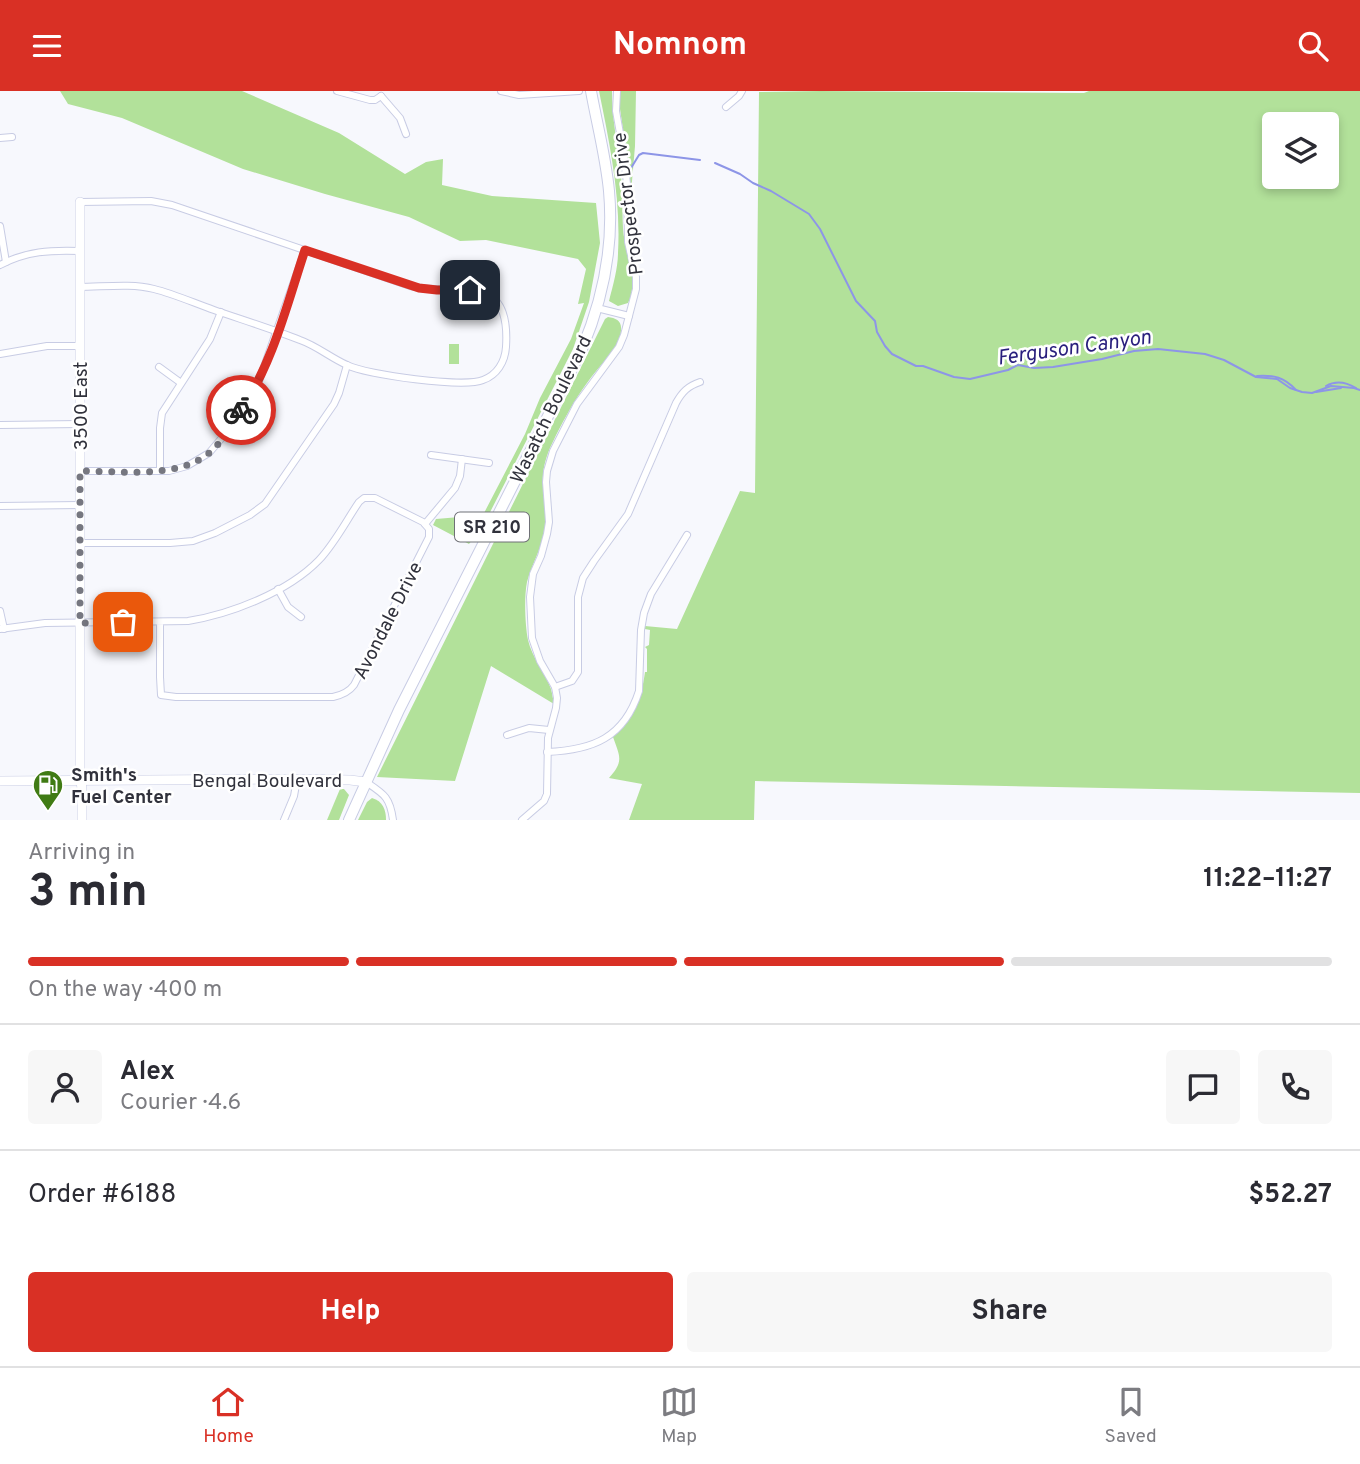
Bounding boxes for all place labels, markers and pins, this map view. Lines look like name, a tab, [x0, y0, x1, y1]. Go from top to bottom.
pin	[440, 260, 500, 320]
pin	[93, 592, 153, 652]
place label: Smith's Fuel Center	[71, 764, 172, 810]
fuel station icon: Smith's Fuel Center	[31, 768, 65, 812]

